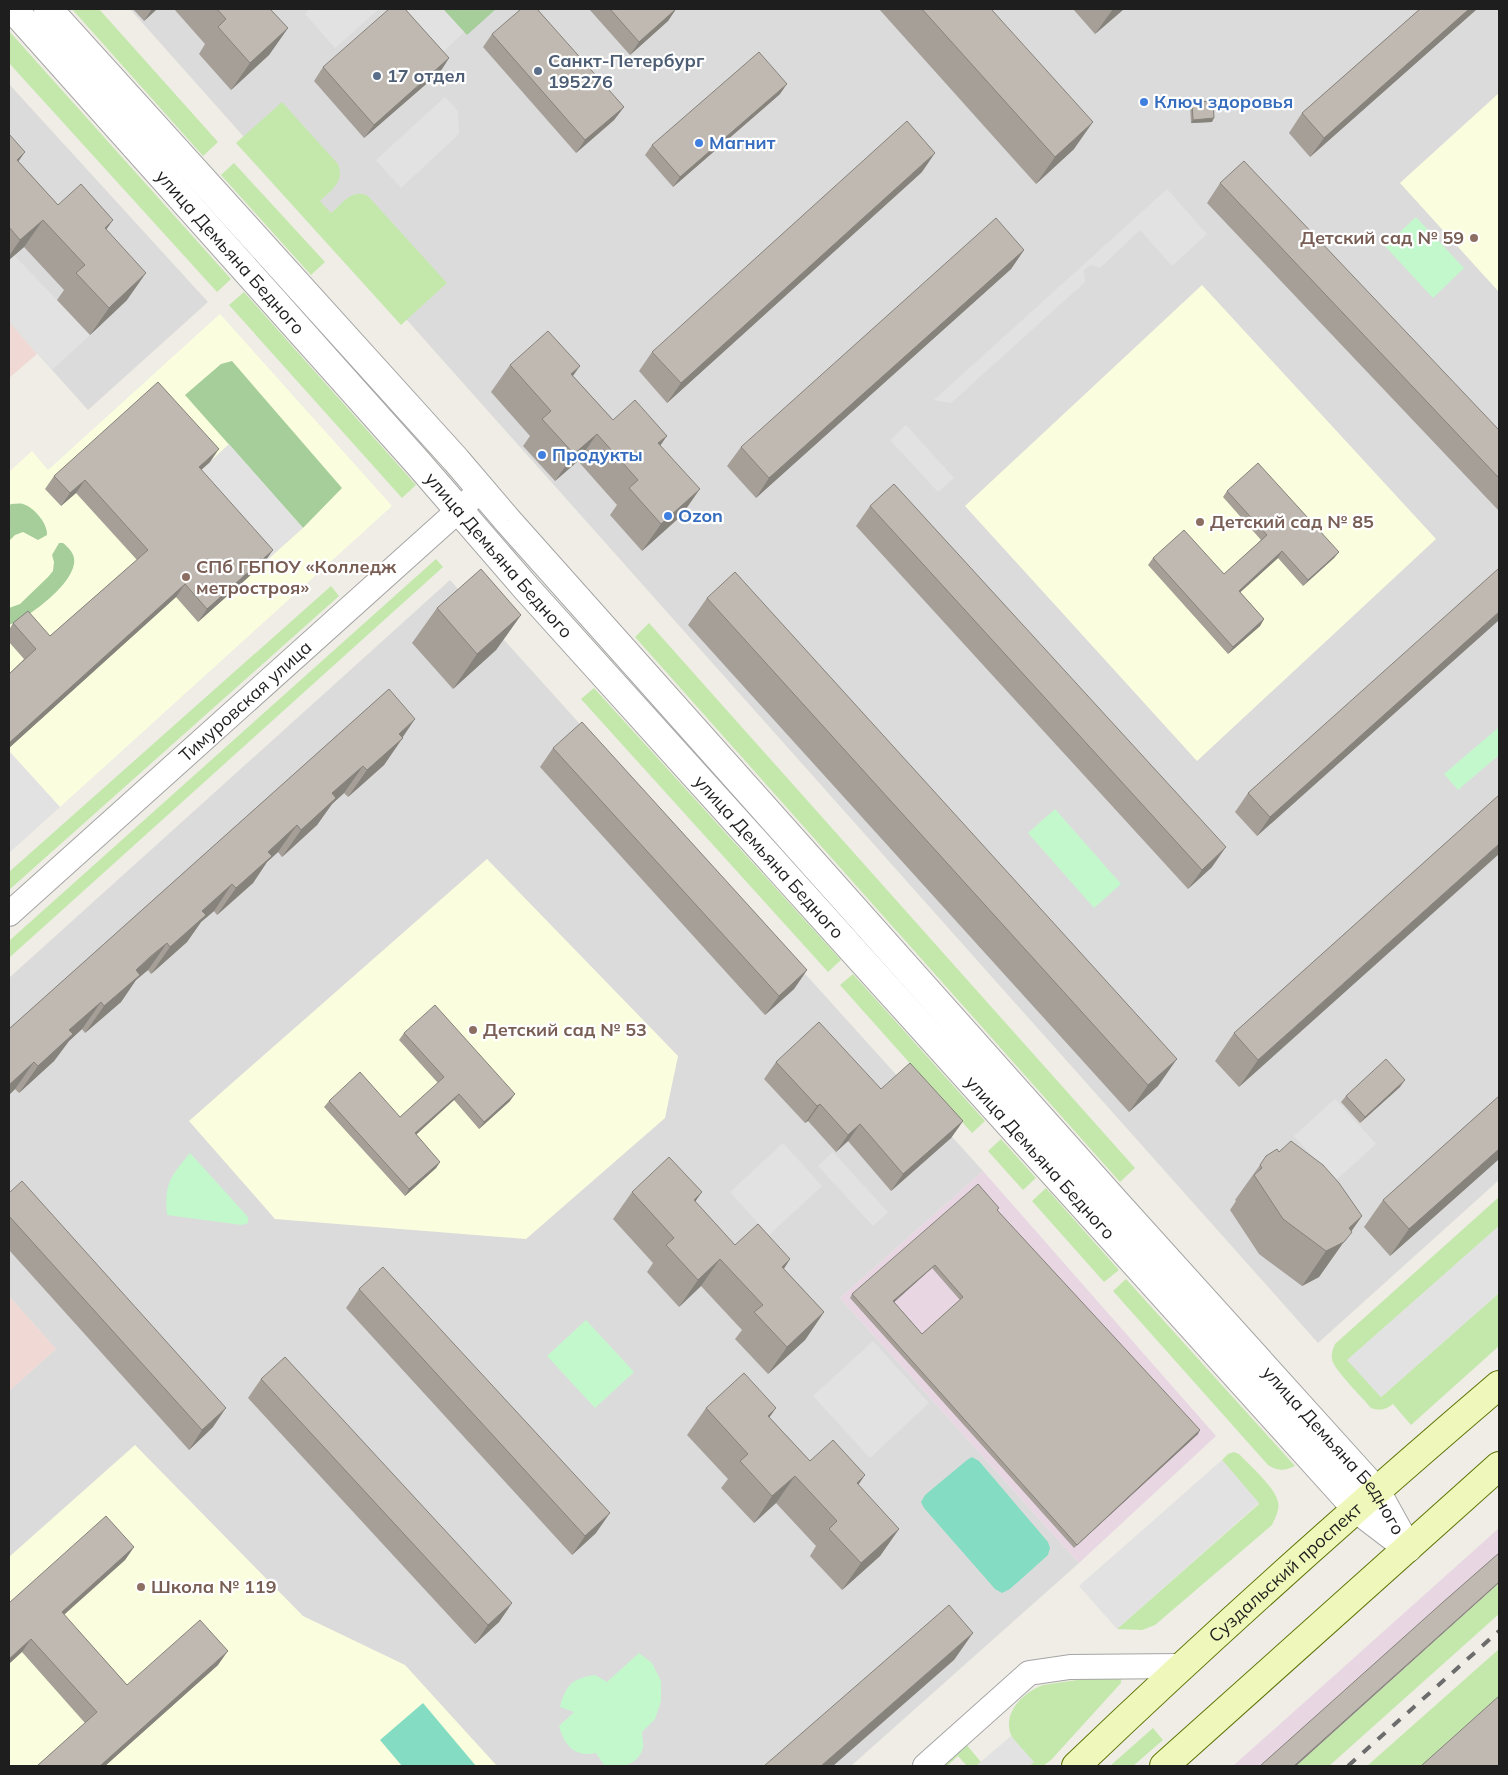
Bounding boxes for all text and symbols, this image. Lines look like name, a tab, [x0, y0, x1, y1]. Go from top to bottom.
place label: Санкт-Петербург 195276	[548, 49, 705, 93]
place label: 17 отдел	[387, 64, 465, 87]
marker: Санкт-Петербург 195276	[532, 65, 544, 77]
marker: 17 отдел	[371, 70, 383, 82]
place label: Ключ здоровья	[1154, 90, 1293, 113]
marker: Ключ здоровья	[1138, 96, 1150, 108]
place label: Магнит	[709, 131, 776, 154]
marker: Магнит	[693, 137, 705, 149]
street label: улица Демьяна Бедного	[151, 165, 310, 339]
place label: Детский сад № 59	[1300, 226, 1464, 249]
marker: Детский сад № 59	[1468, 232, 1480, 244]
place label: Продукты	[552, 443, 643, 466]
marker: Продукты	[536, 449, 548, 461]
street label: улица Демьяна Бедного	[420, 467, 578, 643]
place label: Ozon	[678, 504, 723, 527]
marker: Ozon	[662, 510, 674, 522]
place label: Детский сад № 85	[1210, 510, 1374, 533]
marker: Детский сад № 85	[1194, 516, 1206, 528]
place label: СПб ГБПОУ «Колледж метростроя»	[196, 555, 397, 599]
marker: СПб ГБПОУ «Колледж метростроя»	[180, 571, 192, 583]
street label: Тимуровская улица	[174, 636, 316, 767]
street label: улица Демьяна Бедного	[689, 770, 849, 943]
place label: Детский сад № 53	[483, 1018, 647, 1041]
marker: Детский сад № 53	[467, 1024, 479, 1036]
street label: улица Демьяна Бедного	[961, 1071, 1120, 1244]
street label: улица Демьяна Бедного	[1258, 1361, 1410, 1539]
street label: Суздальский проспект	[1204, 1497, 1367, 1647]
place label: Школа № 119	[151, 1575, 276, 1598]
marker: Школа № 119	[135, 1581, 147, 1593]

